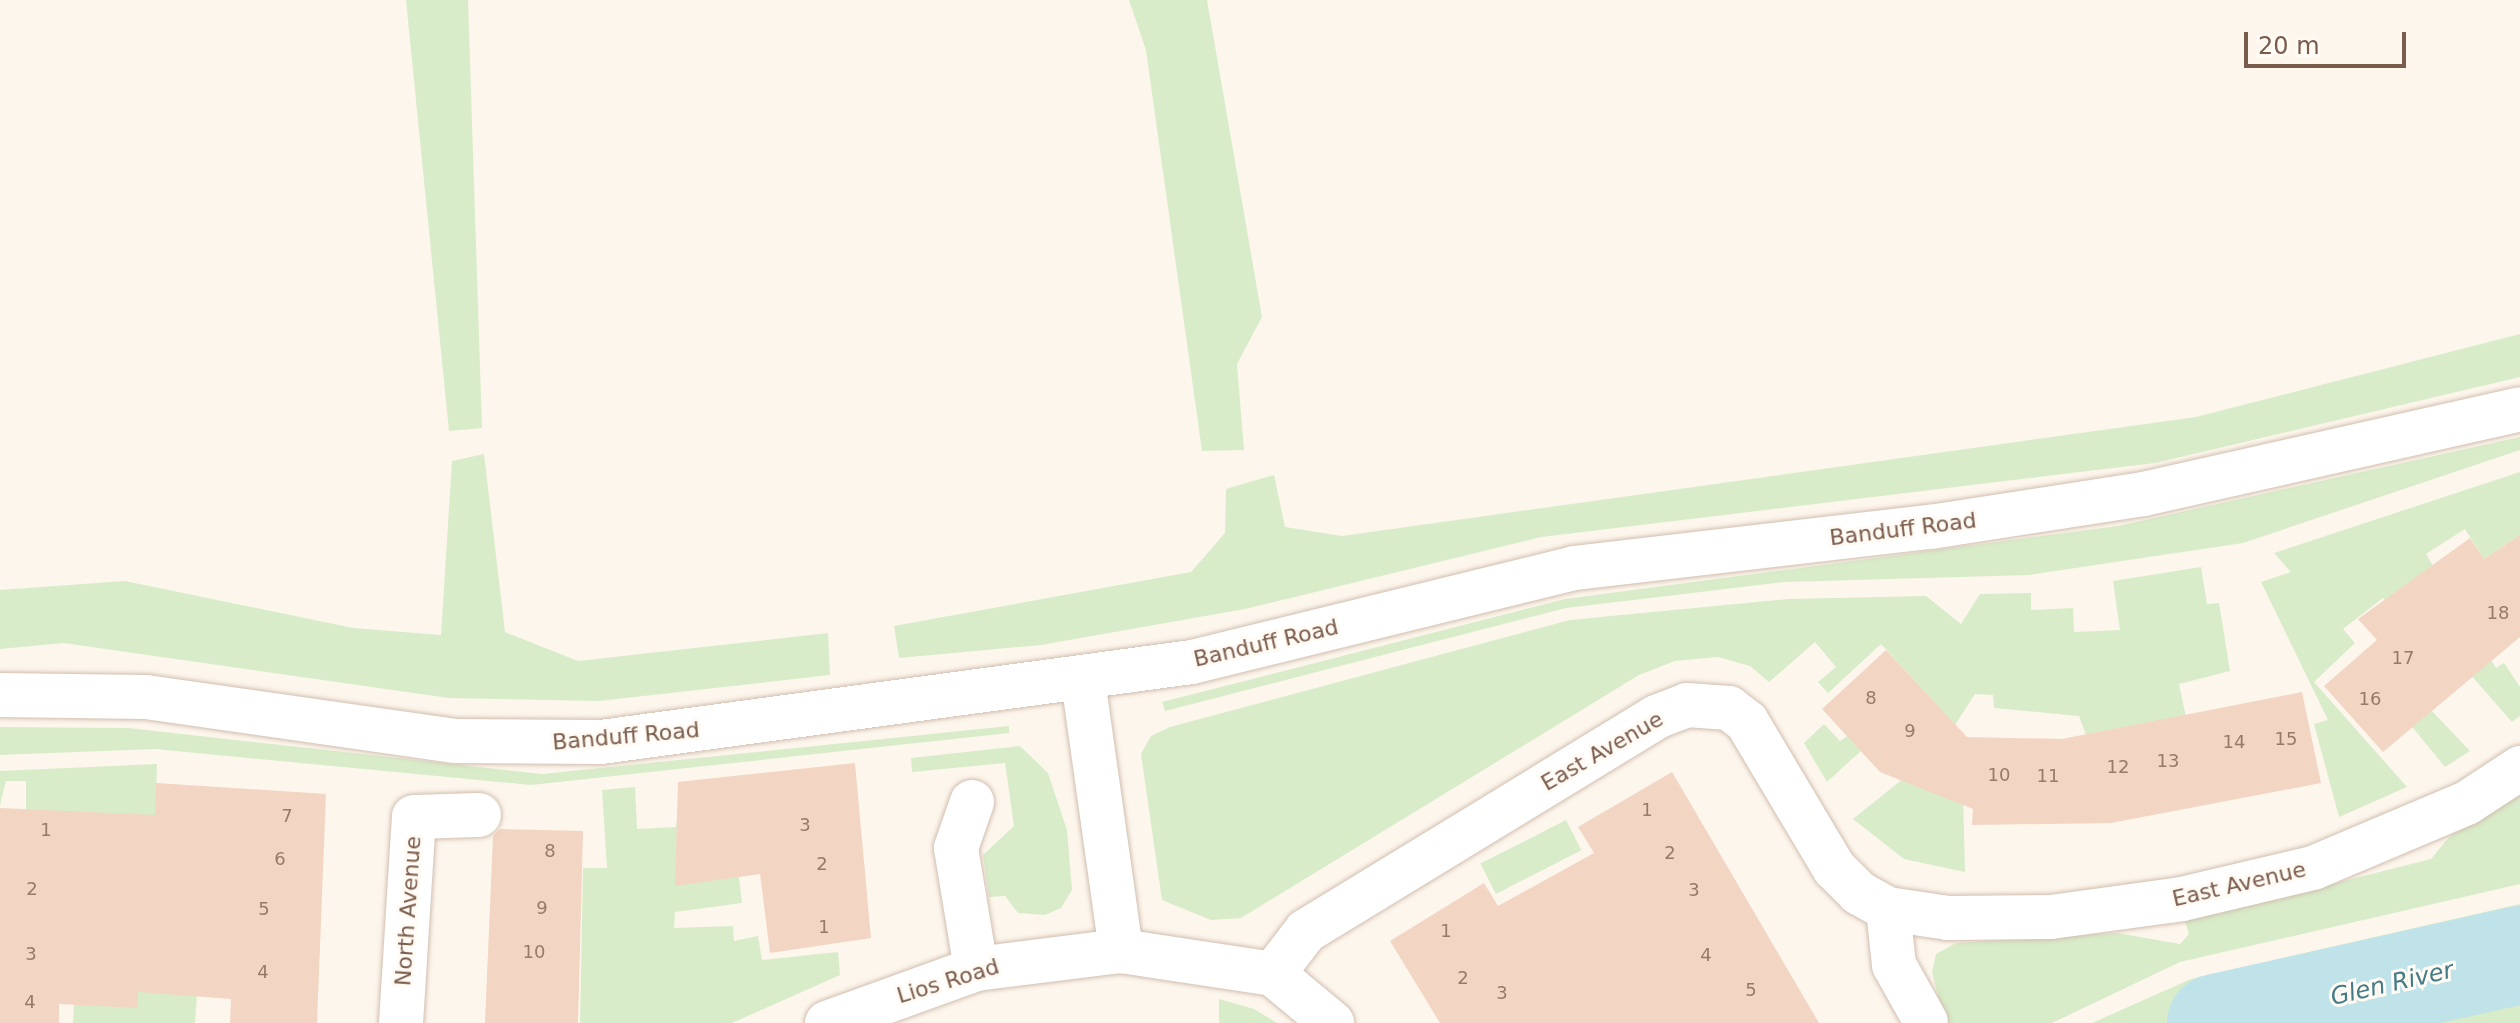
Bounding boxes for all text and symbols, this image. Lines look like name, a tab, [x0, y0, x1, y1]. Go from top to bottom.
scale bar	[2248, 16, 2410, 66]
text: 20 m	[2258, 32, 2320, 60]
street label: Banduff Road	[1828, 507, 1978, 551]
house number: 18	[2487, 602, 2509, 624]
street label: Banduff Road	[1191, 614, 1341, 672]
house number: 17	[2392, 647, 2414, 669]
house number: 8	[1865, 687, 1877, 709]
house number: 16	[2359, 688, 2381, 710]
street label: East Avenue	[1536, 706, 1668, 796]
street label: Banduff Road	[551, 716, 701, 756]
house number: 9	[1904, 720, 1916, 742]
house number: 15	[2275, 728, 2297, 750]
house number: 14	[2223, 731, 2245, 753]
house number: 13	[2157, 750, 2179, 772]
house number: 12	[2107, 756, 2129, 778]
house number: 10	[1988, 764, 2010, 786]
house number: 11	[2037, 765, 2059, 787]
house number: 1	[1641, 799, 1653, 821]
house number: 7	[281, 805, 293, 827]
house number: 3	[799, 814, 811, 836]
house number: 1	[40, 819, 52, 841]
street label: North Avenue	[390, 835, 426, 987]
house number: 8	[544, 840, 556, 862]
house number: 2	[1664, 842, 1676, 864]
house number: 6	[274, 848, 286, 870]
house number: 2	[816, 853, 828, 875]
street label: East Avenue	[2170, 856, 2308, 912]
house number: 2	[26, 878, 38, 900]
house number: 3	[1688, 879, 1700, 901]
house number: 9	[536, 897, 548, 919]
house number: 5	[258, 898, 270, 920]
house number: 1	[818, 916, 830, 938]
house number: 1	[1440, 920, 1452, 942]
house number: 10	[523, 941, 545, 963]
house number: 3	[25, 943, 37, 965]
house number: 4	[1700, 944, 1712, 966]
street label: Lios Road	[894, 953, 1002, 1009]
water label: Glen River	[2328, 956, 2456, 1012]
house number: 4	[257, 961, 269, 983]
house number: 2	[1457, 967, 1469, 989]
house number: 5	[1745, 979, 1757, 1001]
house number: 3	[1496, 982, 1508, 1004]
house number: 4	[24, 991, 36, 1013]

